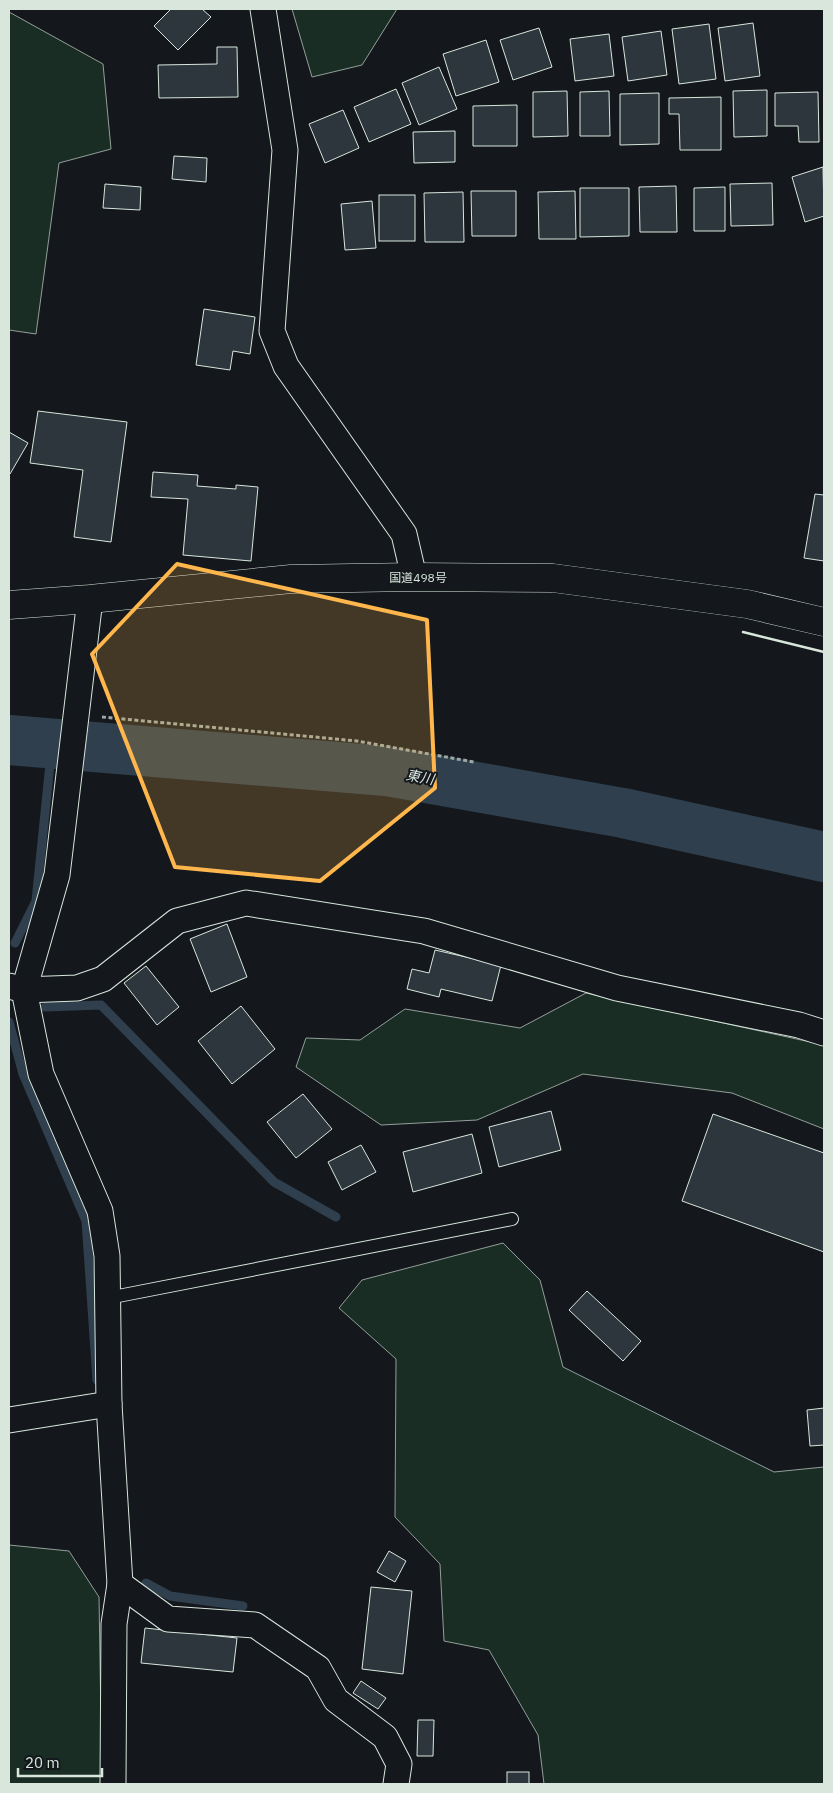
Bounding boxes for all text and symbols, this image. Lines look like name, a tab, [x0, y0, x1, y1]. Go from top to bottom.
street label: 国道498号	[389, 570, 447, 585]
water label: 東川	[405, 766, 437, 789]
scale bar	[18, 1746, 101, 1778]
text: 20 m	[25, 1753, 60, 1772]

